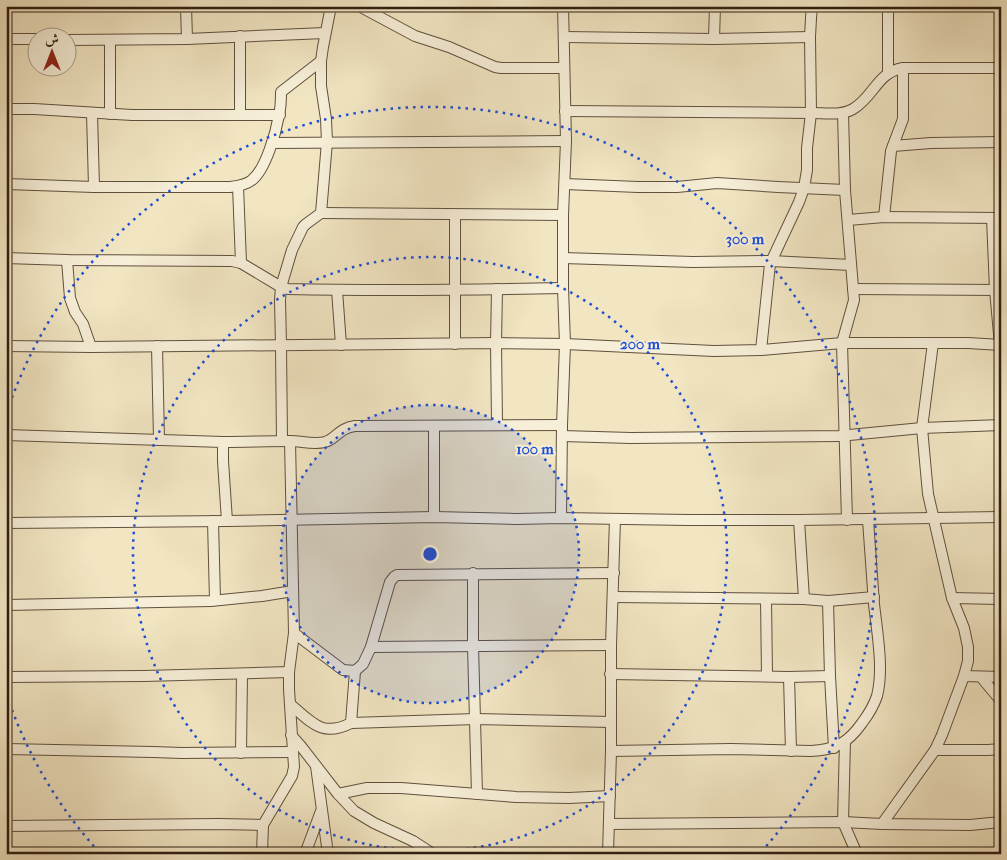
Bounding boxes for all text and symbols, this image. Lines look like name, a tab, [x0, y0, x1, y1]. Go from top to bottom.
north arrow	[28, 28, 78, 78]
text: ش	[45, 31, 59, 48]
text: 300 m	[726, 230, 765, 248]
text: 200 m	[620, 335, 660, 353]
text: 100 m	[516, 440, 554, 458]
centre of rings	[421, 545, 439, 563]

